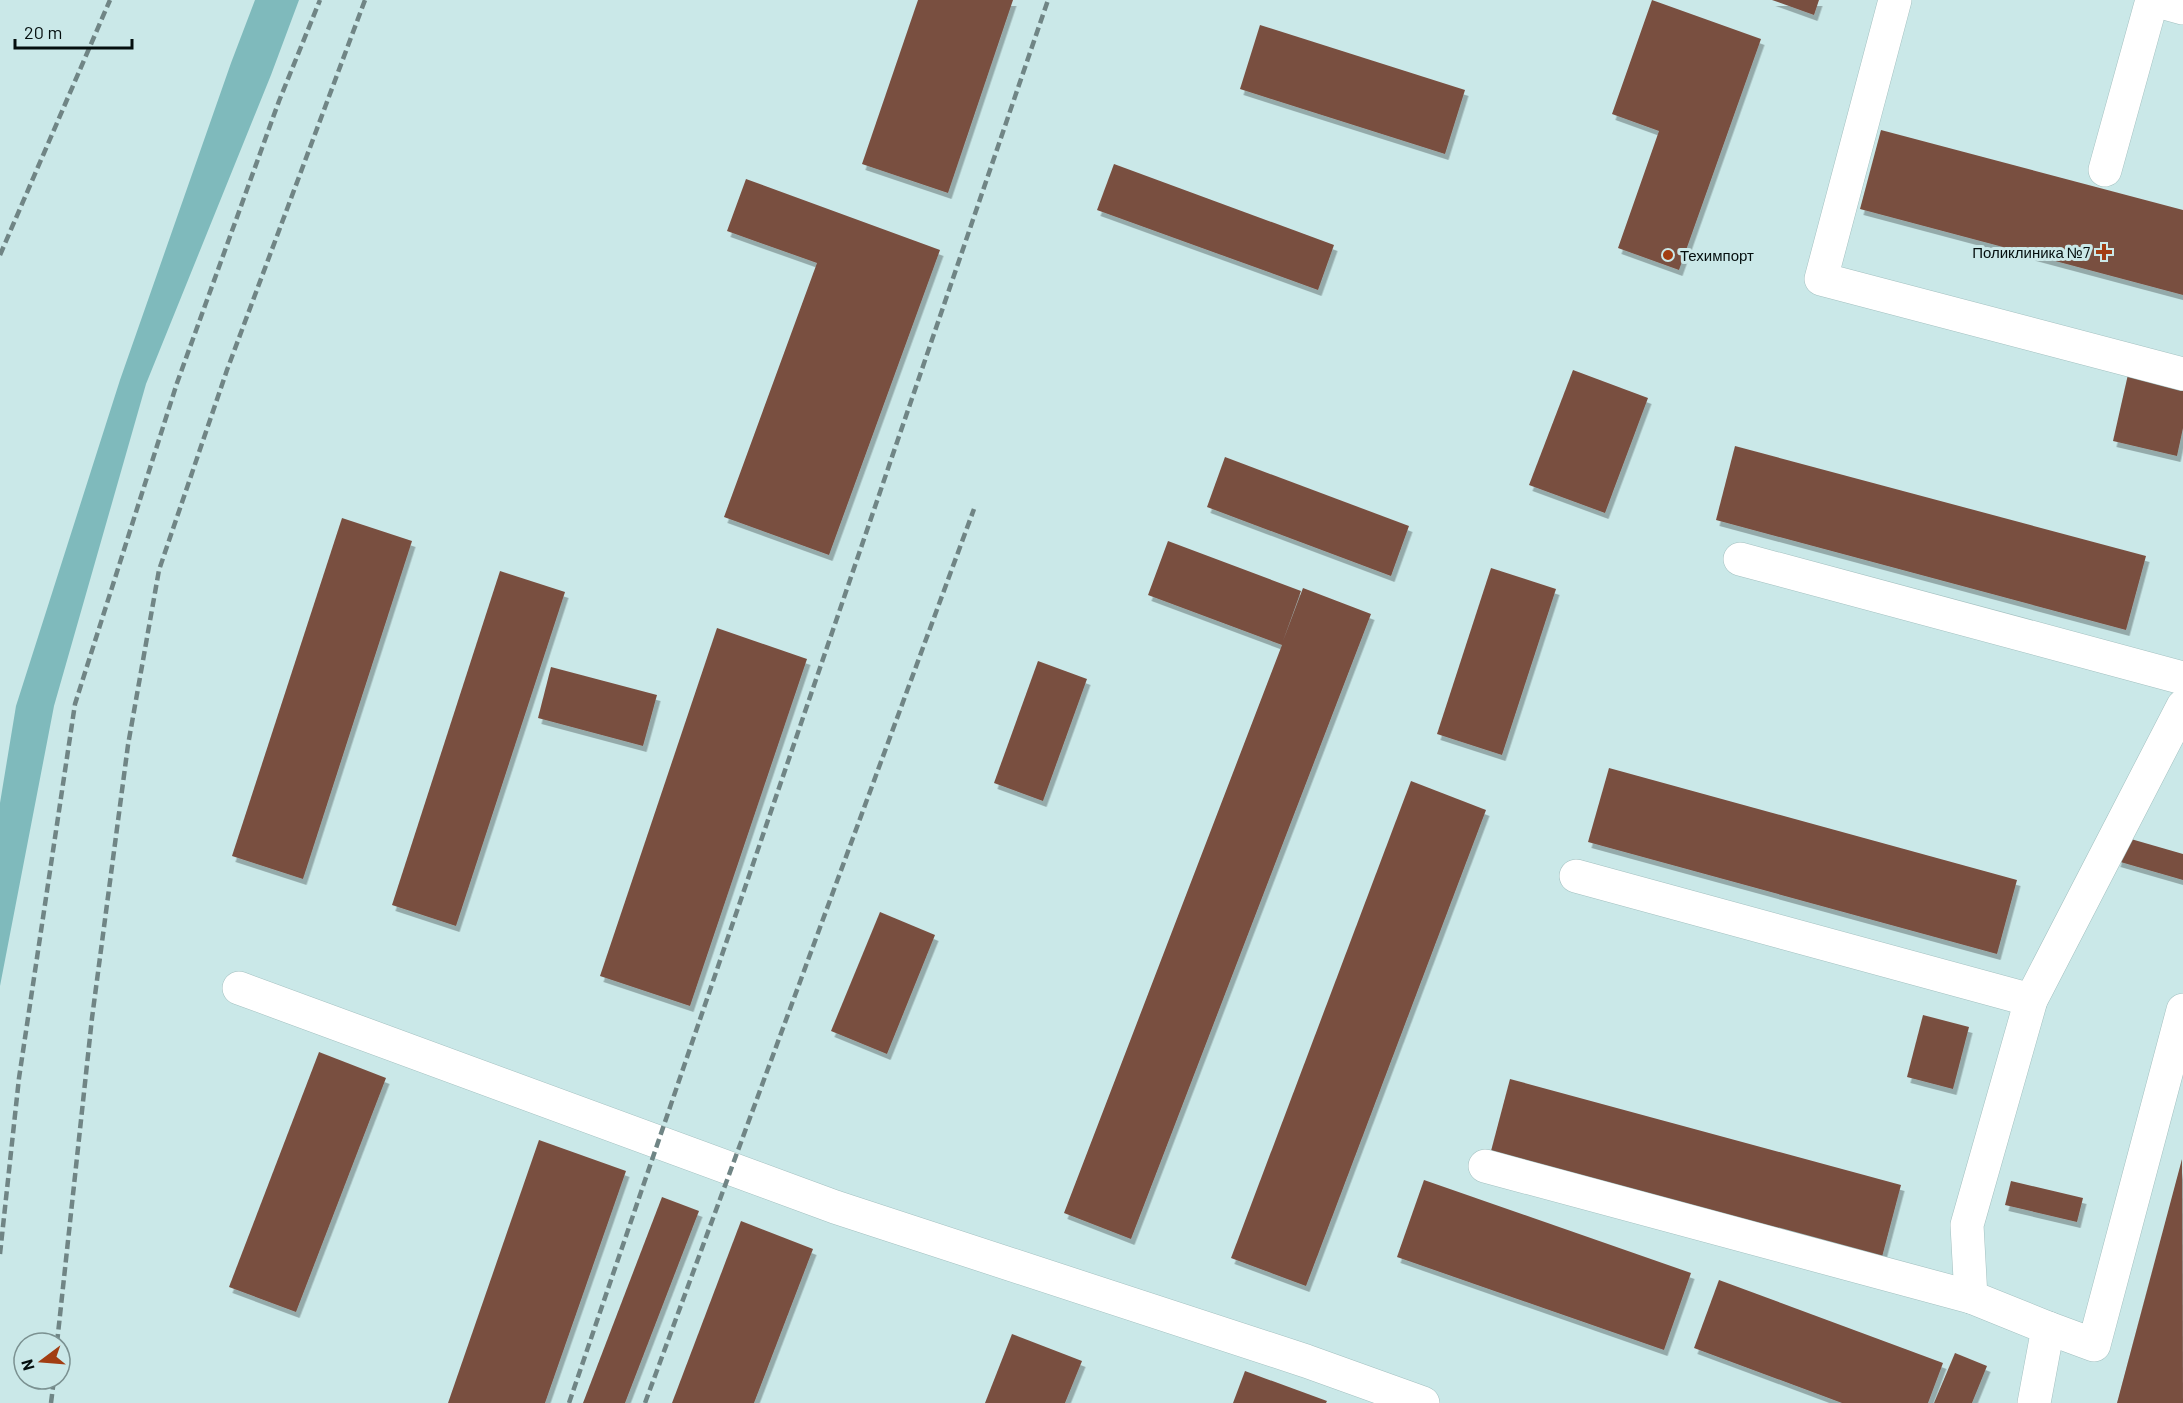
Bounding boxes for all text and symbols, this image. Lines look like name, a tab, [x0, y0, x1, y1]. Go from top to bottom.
scale bar	[15, 12, 132, 50]
text: 20 m	[24, 21, 62, 43]
place label: Поликлиника №7	[1972, 243, 2090, 261]
marker: Поликлиника №7	[2095, 243, 2113, 261]
place label: Техимпорт	[1680, 246, 1754, 264]
marker: Техимпорт	[1661, 248, 1675, 262]
north arrow	[12, 1331, 72, 1391]
text: N	[17, 1358, 38, 1373]

